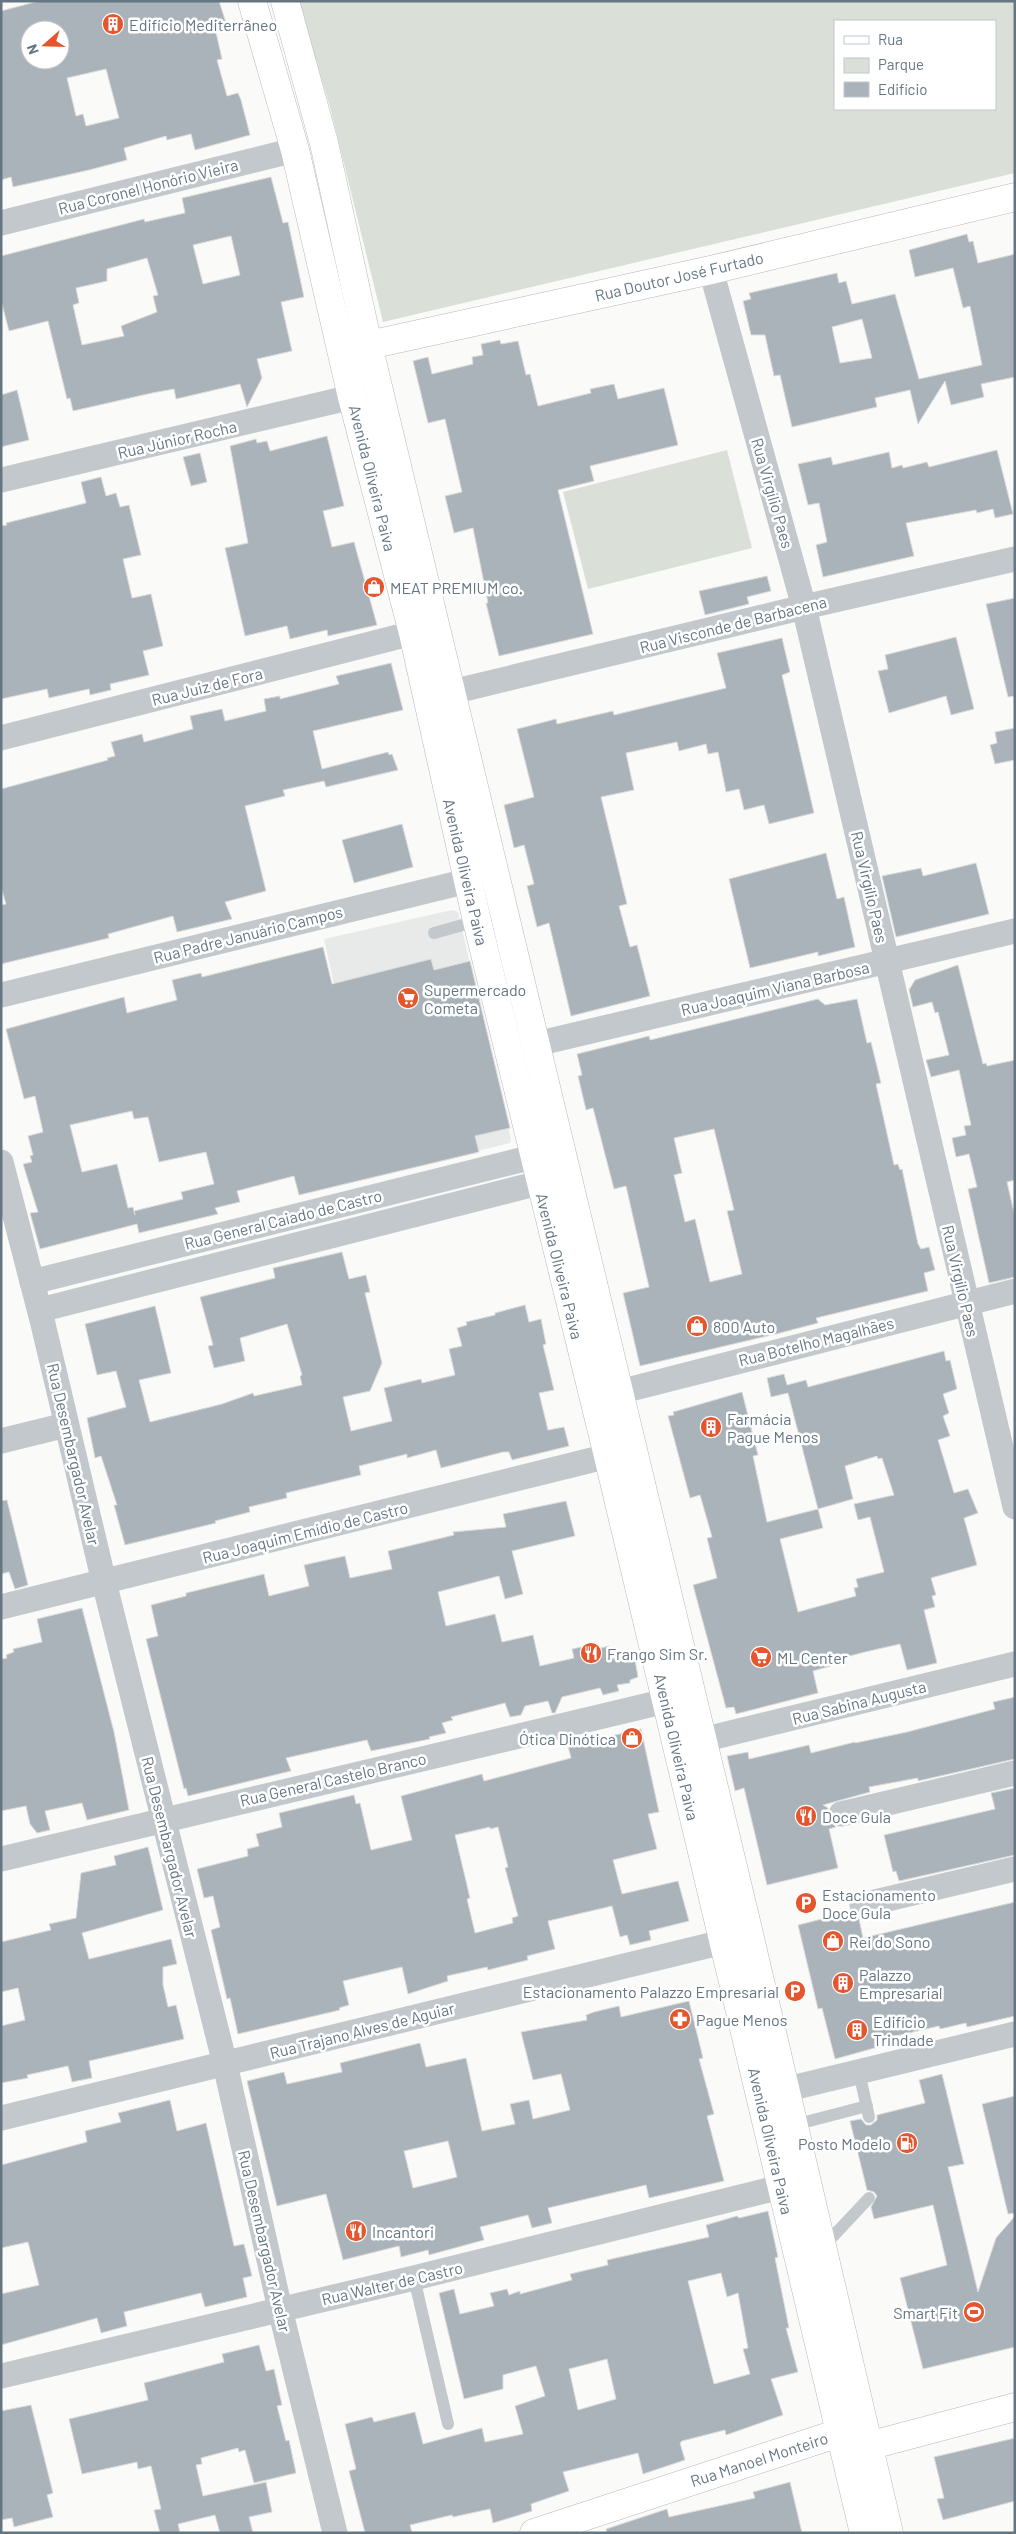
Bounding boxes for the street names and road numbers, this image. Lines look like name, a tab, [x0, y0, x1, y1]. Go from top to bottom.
street label: Rua Coronel Honório Vieira	[56, 154, 240, 218]
street label: Rua Doutor José Furtado	[593, 247, 765, 305]
street label: Avenida Oliveira Paiva	[346, 403, 400, 553]
street label: Rua Júnior Rocha	[116, 416, 238, 462]
street label: Rua Virgílio Paes	[748, 435, 798, 551]
street label: Rua Visconde de Barbacena	[638, 592, 828, 656]
street label: Rua Juiz de Fora	[150, 663, 264, 709]
street label: Avenida Oliveira Paiva	[440, 797, 492, 947]
street label: Rua Virgílio Paes	[848, 829, 892, 945]
street label: Rua Padre Januário Campos	[151, 901, 345, 967]
street label: Rua Joaquim Viana Barbosa	[679, 957, 871, 1019]
street label: Rua General Caiado de Castro	[182, 1185, 384, 1253]
street label: Avenida Oliveira Paiva	[533, 1191, 587, 1341]
street label: Rua Virgílio Paes	[939, 1223, 983, 1339]
street label: Rua Botelho Magalhães	[736, 1312, 896, 1370]
street label: Rua Desembargador Avelar	[44, 1361, 104, 1547]
street label: Rua Joaquim Emídio de Castro	[200, 1497, 410, 1567]
street label: Avenida Oliveira Paiva	[651, 1672, 703, 1822]
street label: Rua Sabina Augusta	[790, 1676, 928, 1728]
street label: Rua General Castelo Branco	[238, 1748, 428, 1810]
street label: Rua Desembargador Avelar	[138, 1754, 202, 1940]
street label: Rua Trajano Alves de Aguiar	[268, 1998, 456, 2062]
street label: Avenida Oliveira Paiva	[745, 2066, 797, 2216]
street label: Rua Desembargador Avelar	[235, 2148, 295, 2334]
street label: Rua Walter de Castro	[320, 2258, 464, 2308]
street label: Rua Manoel Monteiro	[688, 2428, 830, 2490]

